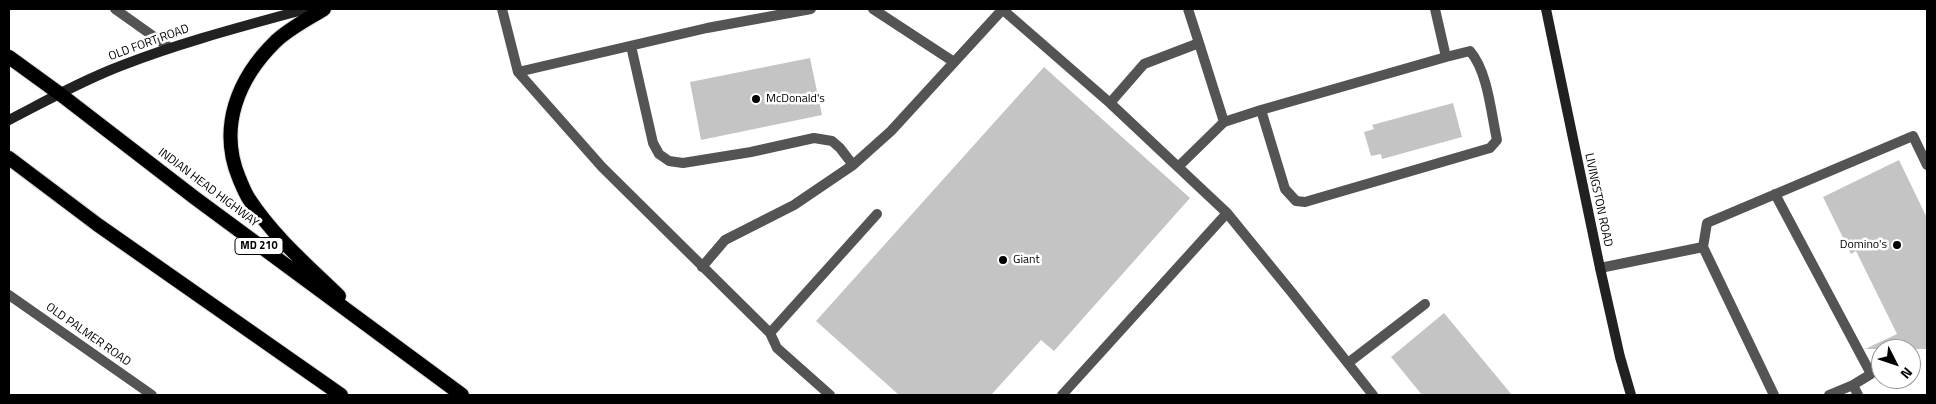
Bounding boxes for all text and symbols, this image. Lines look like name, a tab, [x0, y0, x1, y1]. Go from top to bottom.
street label: OLD FORT ROAD	[107, 22, 191, 64]
place label: McDonald's	[766, 92, 825, 106]
marker: McDonald's	[750, 93, 762, 105]
street label: INDIAN HEAD HIGHWAY	[155, 146, 261, 230]
street label: LIVINGSTON ROAD	[1581, 152, 1615, 248]
road number: MD 210	[235, 238, 283, 255]
place label: Domino's	[1840, 238, 1887, 252]
marker: Domino's	[1891, 239, 1903, 251]
place label: Giant	[1013, 253, 1040, 267]
marker: Giant	[997, 254, 1009, 266]
street label: OLD PALMER ROAD	[43, 300, 133, 370]
north arrow	[1871, 339, 1921, 389]
text: N	[1896, 363, 1918, 384]

